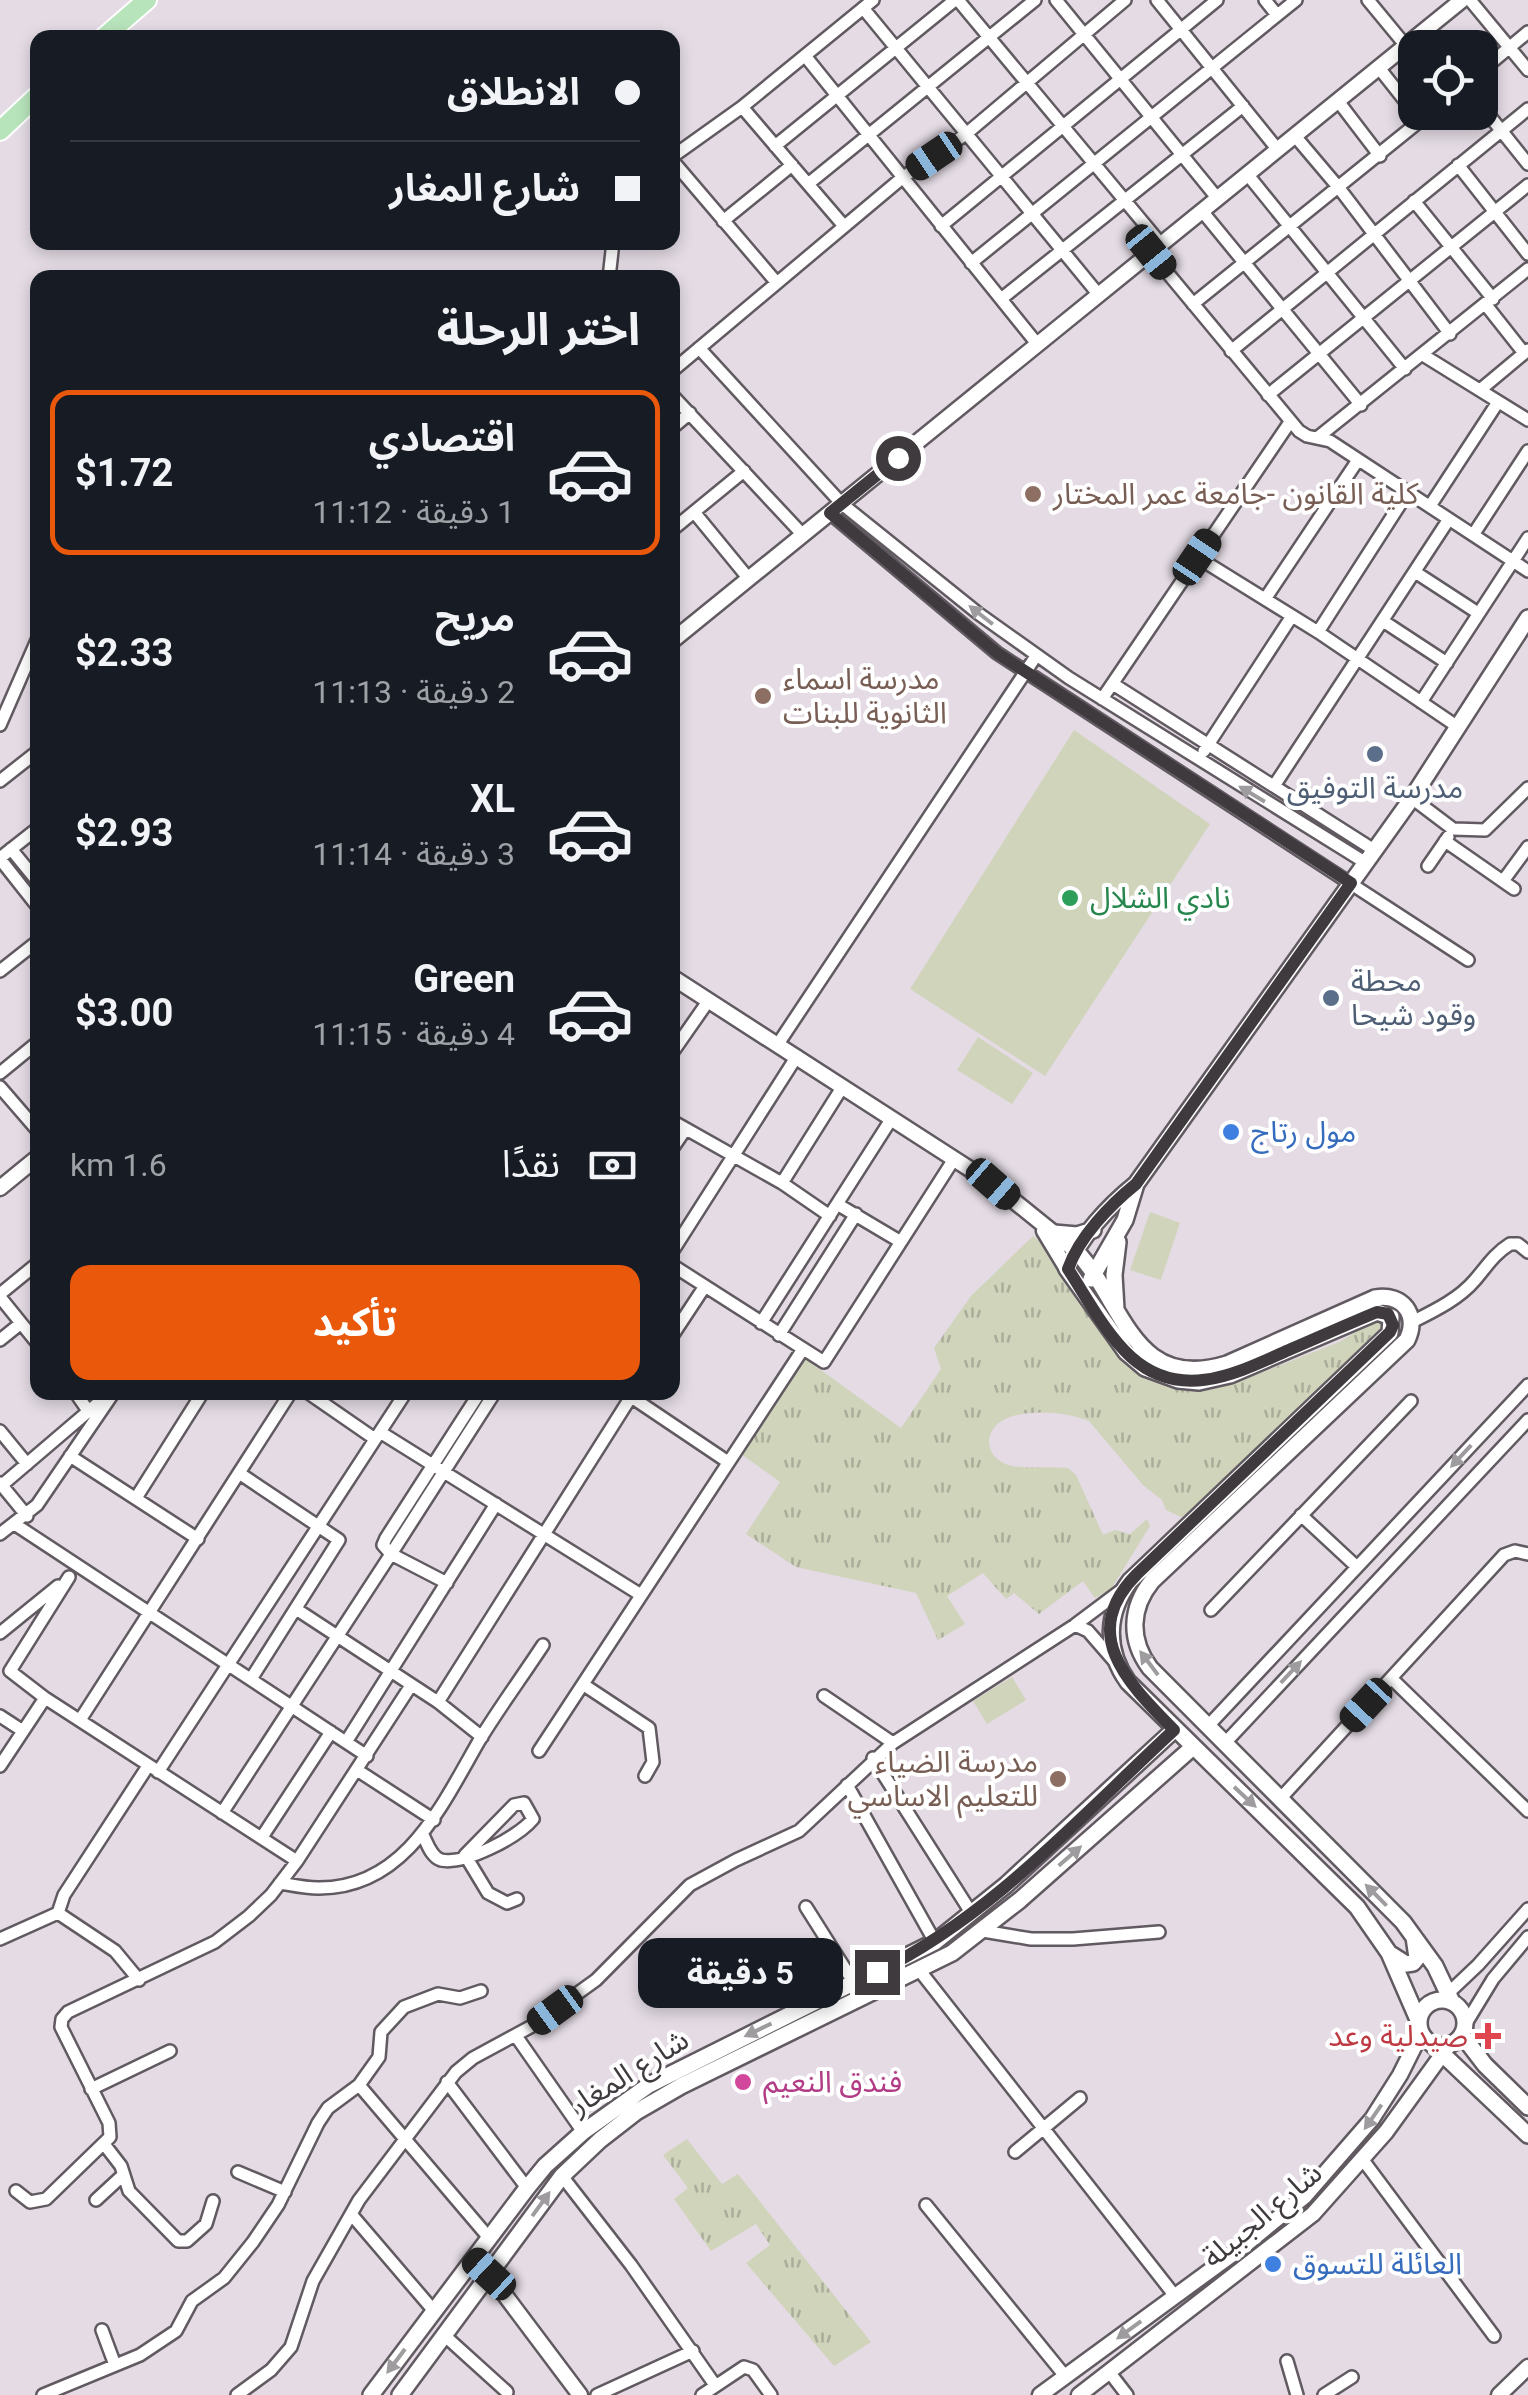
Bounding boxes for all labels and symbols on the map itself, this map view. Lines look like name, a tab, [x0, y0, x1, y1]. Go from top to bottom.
car	[901, 127, 967, 185]
car	[1120, 219, 1182, 285]
route start	[876, 436, 921, 481]
place label: كلية القانون -جامعة عمر المختار	[1052, 476, 1419, 511]
marker: كلية القانون -جامعة عمر المختار	[1022, 483, 1044, 505]
car	[1168, 524, 1226, 590]
one-way arrow	[968, 605, 994, 626]
place label: مدرسة اسماء الثانوية للبنات	[783, 661, 947, 730]
marker: مدرسة اسماء الثانوية للبنات	[752, 685, 774, 707]
marker: مدرسة التوفيق	[1364, 743, 1386, 765]
place label: مدرسة التوفيق	[1287, 770, 1463, 806]
one-way arrow	[1239, 785, 1266, 804]
place label: نادي الشلال	[1090, 880, 1231, 921]
marker: نادي الشلال	[1059, 887, 1081, 909]
place label: محطة وقود شيحا	[1351, 963, 1476, 1032]
marker: محطة وقود شيحا	[1320, 987, 1342, 1009]
place label: مول رتاج	[1251, 1114, 1356, 1154]
marker: مول رتاج	[1220, 1121, 1242, 1143]
car	[961, 1153, 1025, 1215]
one-way arrow	[1450, 1443, 1473, 1467]
one-way arrow	[1140, 1650, 1159, 1676]
one-way arrow	[1279, 1660, 1302, 1684]
car	[1335, 1673, 1397, 1737]
place label: مدرسة الضياء للتعليم الاساسي	[847, 1744, 1038, 1819]
marker: مدرسة الضياء للتعليم الاساسي	[1047, 1768, 1069, 1790]
one-way arrow	[1232, 1785, 1256, 1808]
one-way arrow	[1057, 1845, 1082, 1867]
one-way arrow	[1365, 1884, 1389, 1907]
callout: 5 دقيقة	[637, 1937, 842, 2007]
route end	[855, 1950, 900, 1995]
car	[522, 1980, 588, 2040]
place label: صيدلية وعد	[1328, 2018, 1468, 2053]
street label: شارع المغار	[562, 2021, 697, 2127]
one-way arrow	[743, 2021, 772, 2038]
marker: صيدلية وعد	[1477, 2025, 1499, 2047]
place label: فندق النعيم	[763, 2064, 902, 2105]
marker: فندق النعيم	[732, 2071, 754, 2093]
one-way arrow	[1363, 2104, 1383, 2130]
street label: شارع الجبيلة	[1195, 2155, 1332, 2278]
one-way arrow	[531, 2191, 551, 2217]
car	[457, 2243, 521, 2305]
place label: العائلة للتسوق	[1293, 2246, 1462, 2281]
marker: العائلة للتسوق	[1262, 2253, 1284, 2275]
one-way arrow	[1116, 2319, 1142, 2339]
one-way arrow	[386, 2348, 406, 2374]

